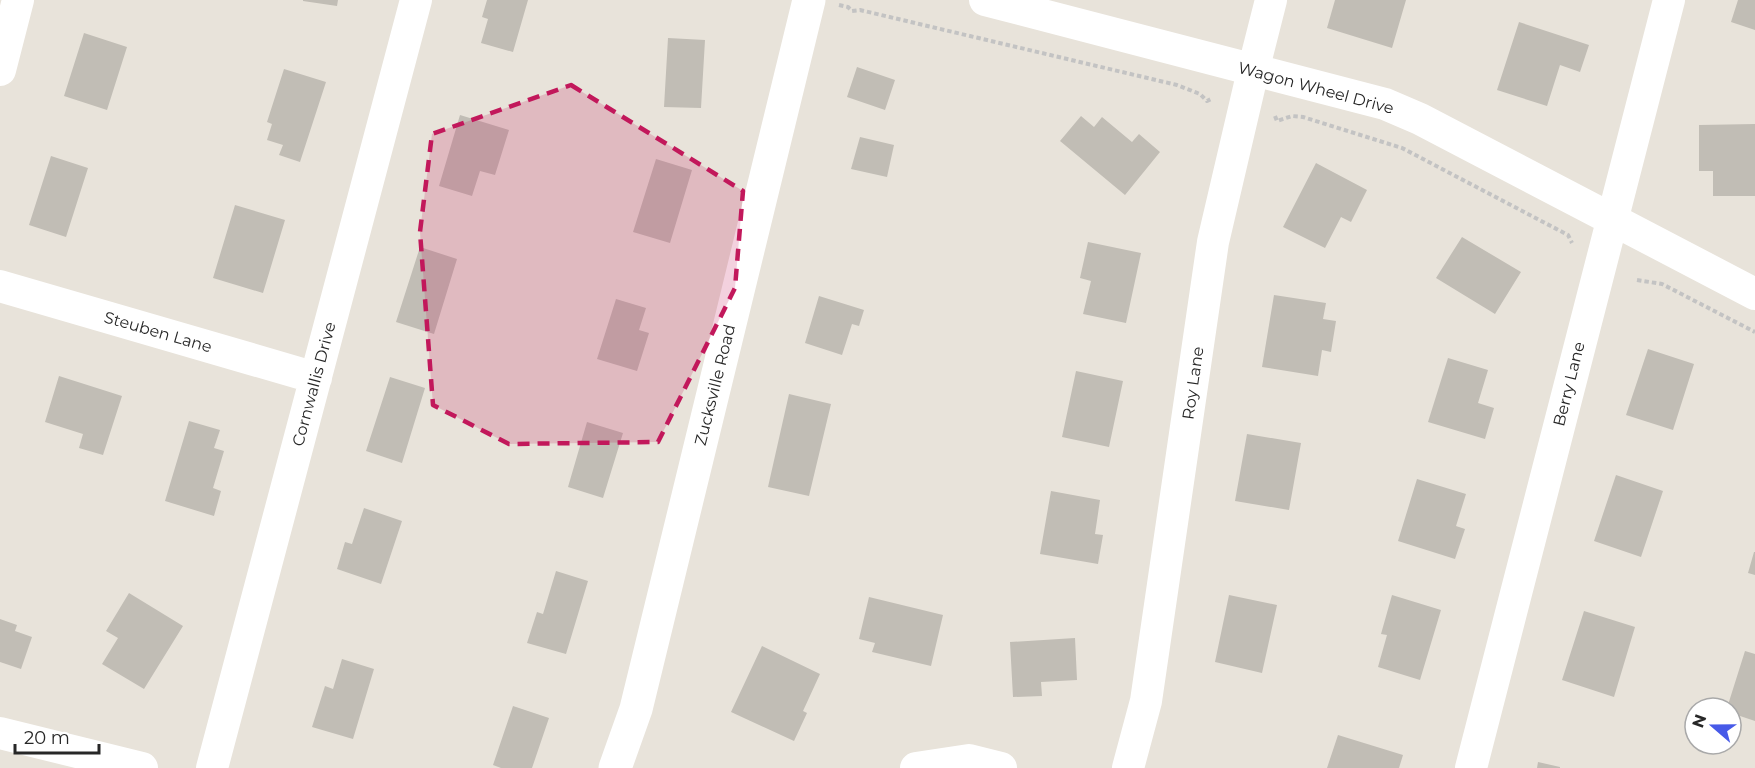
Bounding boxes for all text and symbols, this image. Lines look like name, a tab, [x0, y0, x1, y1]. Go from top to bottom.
street label: Wagon Wheel Drive	[1236, 58, 1396, 118]
street label: Steuben Lane	[102, 308, 214, 356]
street label: Cornwallis Drive	[288, 320, 340, 448]
street label: Zucksville Road	[691, 322, 739, 448]
street label: Berry Lane	[1549, 340, 1589, 428]
street label: Roy Lane	[1178, 345, 1208, 421]
north arrow	[1683, 696, 1743, 756]
text: N	[1688, 712, 1711, 730]
scale bar	[15, 717, 99, 755]
text: 20 m	[24, 727, 70, 749]

